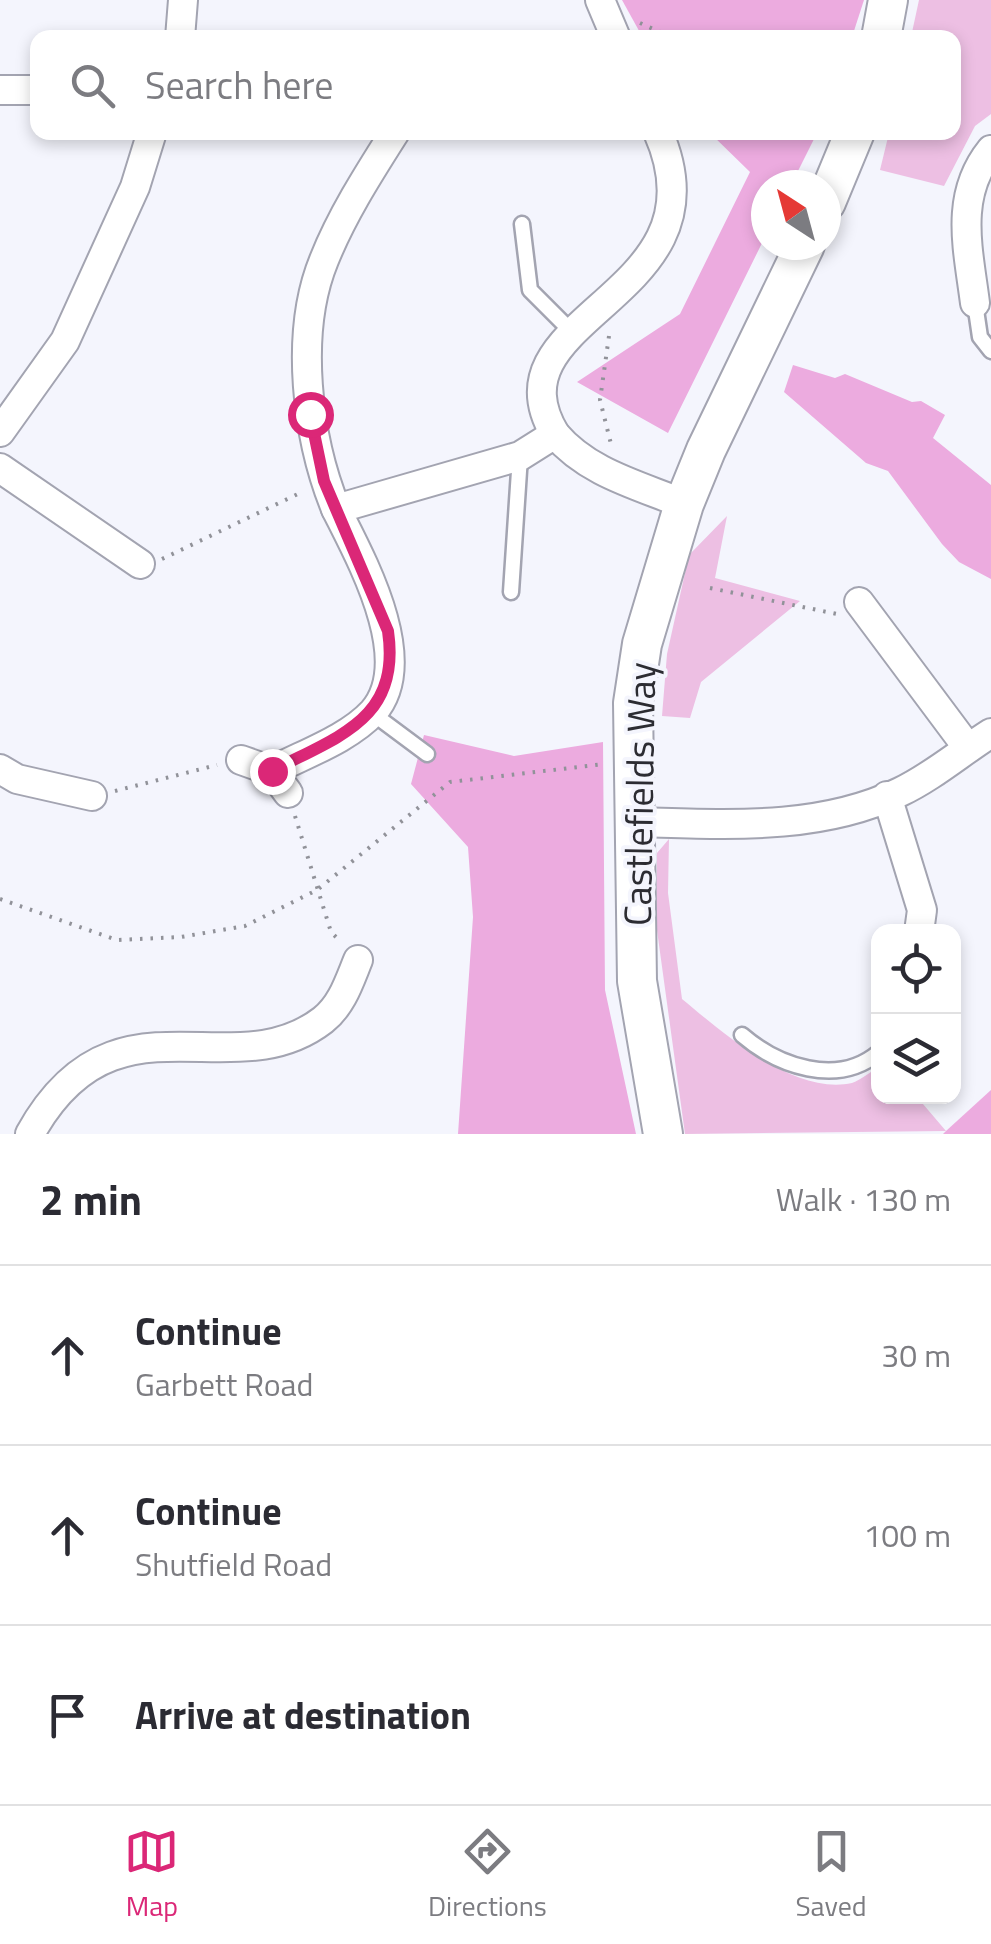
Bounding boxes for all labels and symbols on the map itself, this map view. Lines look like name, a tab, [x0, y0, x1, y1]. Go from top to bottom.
north arrow	[751, 170, 841, 260]
route start	[288, 392, 334, 438]
street label: Castlefields Way	[608, 662, 670, 926]
route end	[250, 749, 296, 795]

